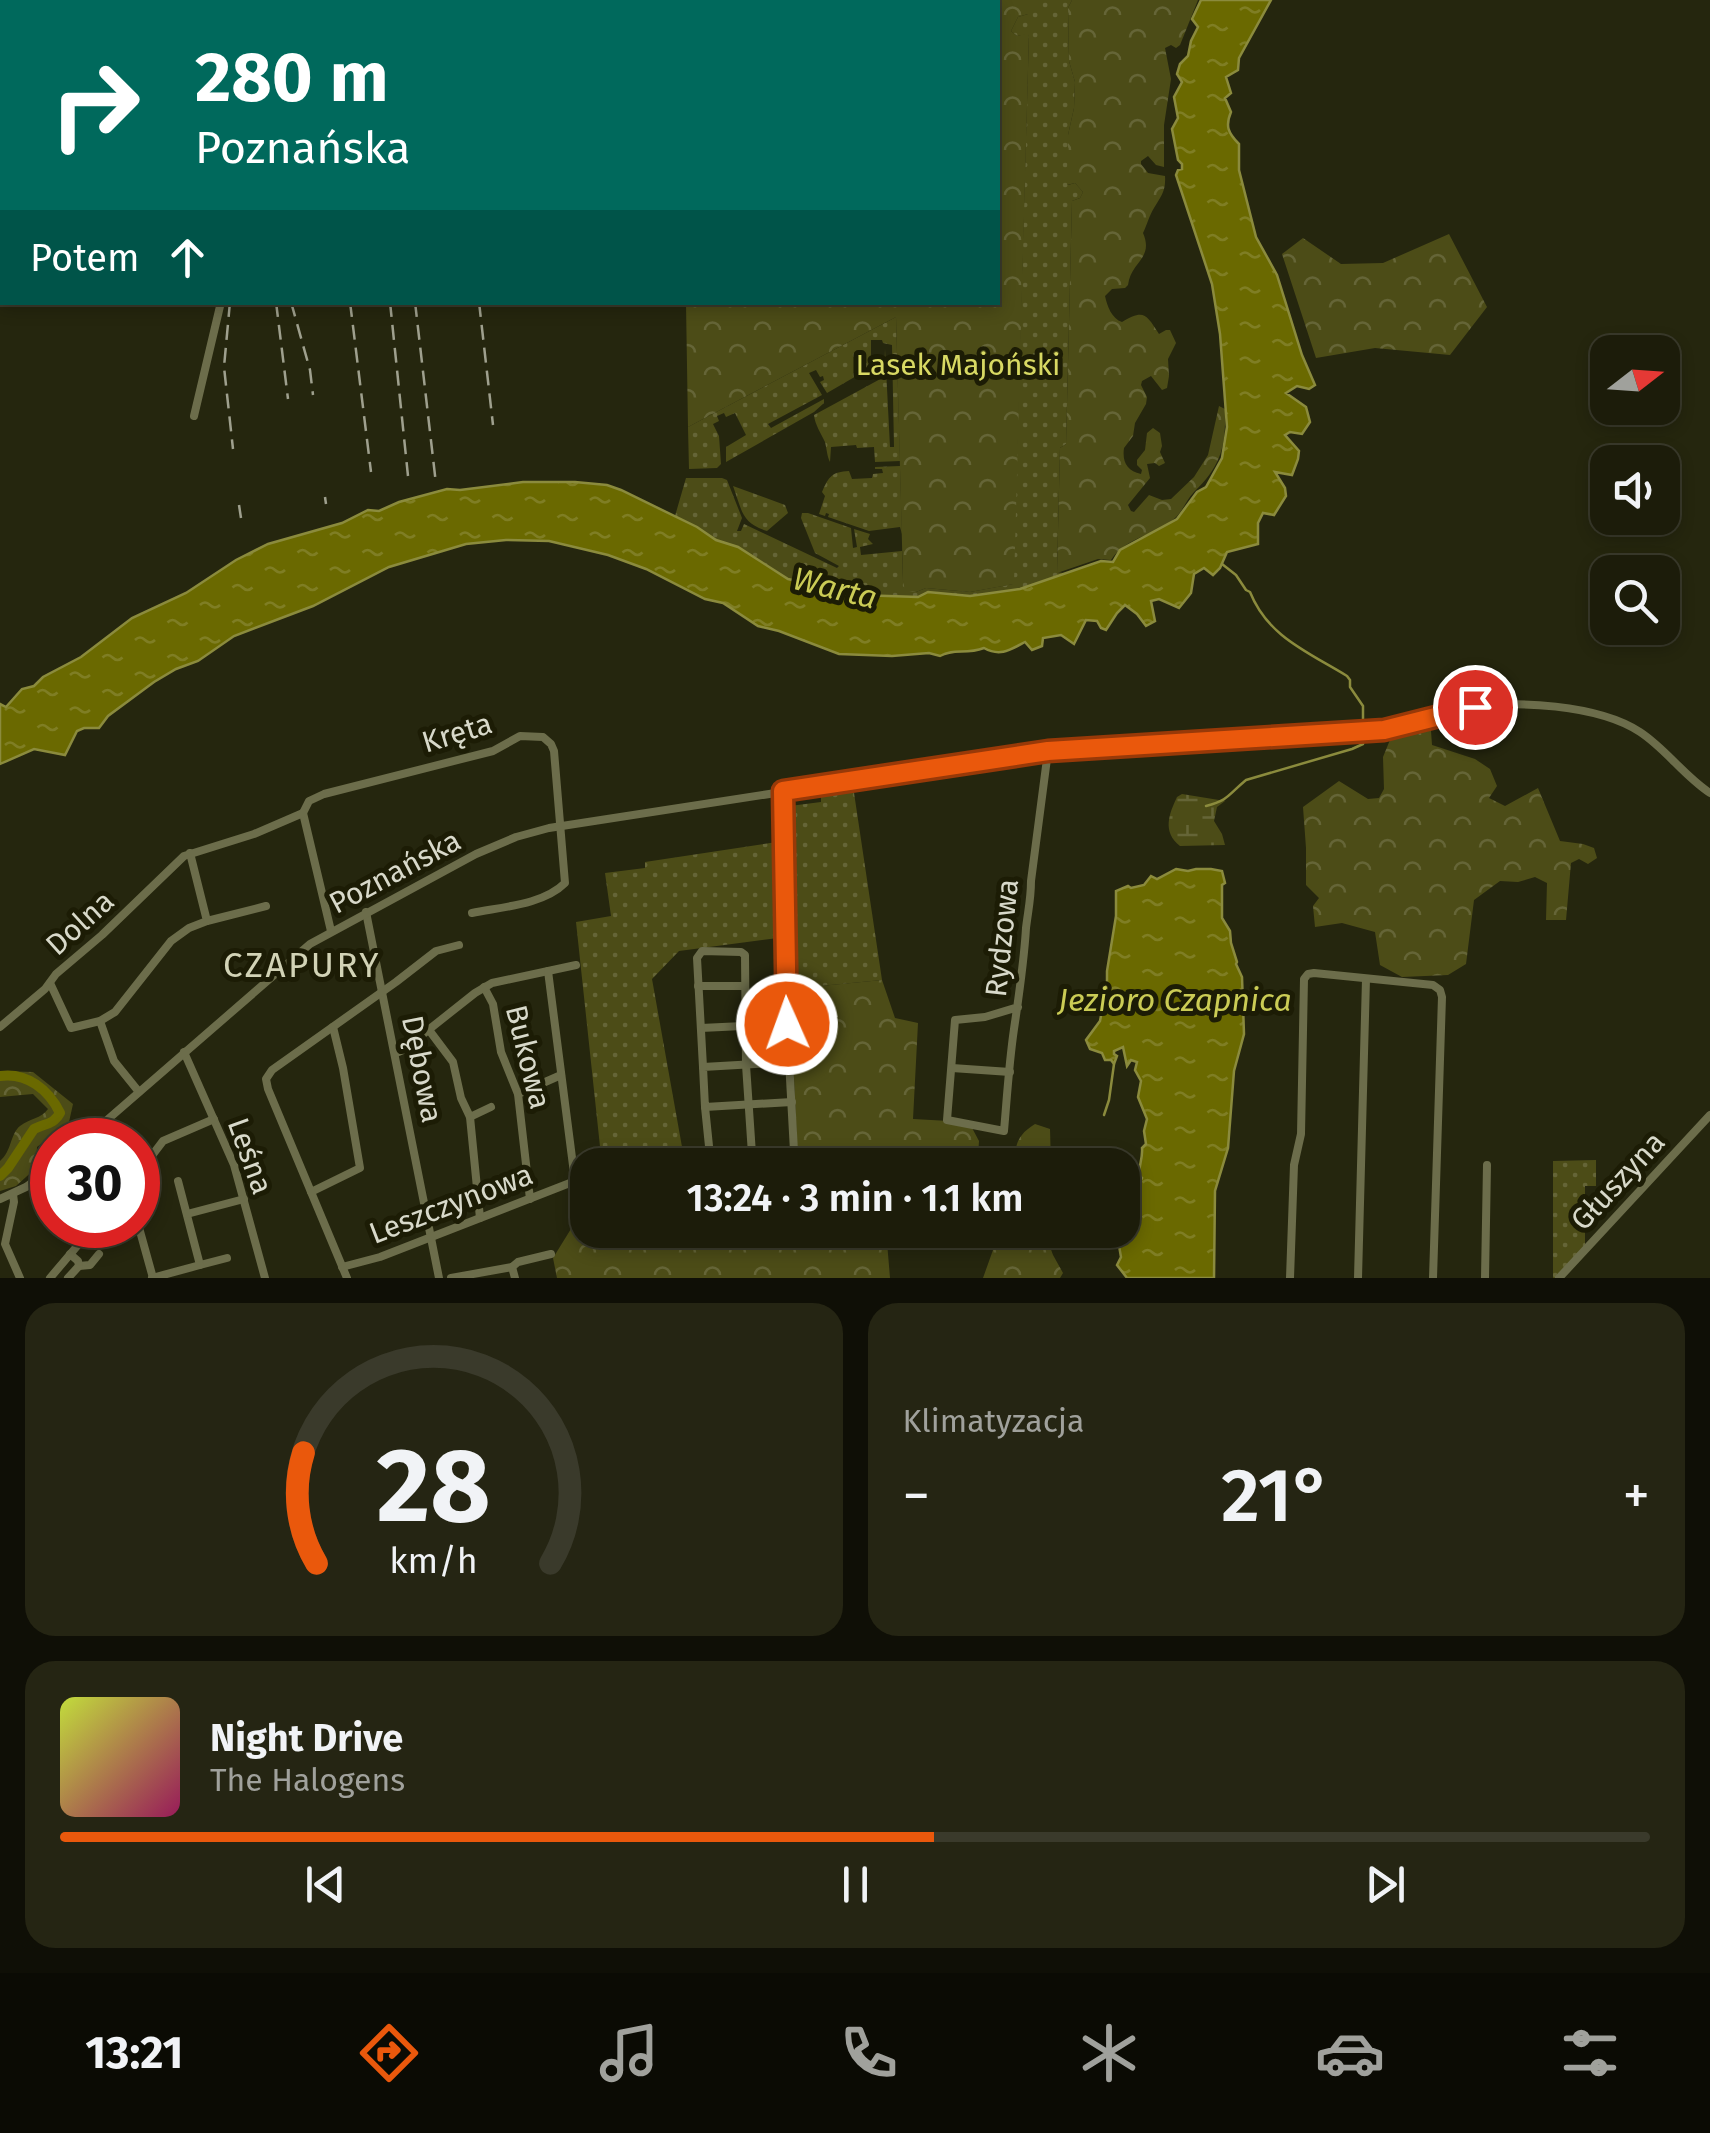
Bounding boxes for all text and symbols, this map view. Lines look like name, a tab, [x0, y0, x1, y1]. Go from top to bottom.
text: 280 m	[195, 36, 389, 120]
icon: right	[30, 40, 160, 170]
text: Poznańska	[195, 121, 411, 175]
icon: ahead	[160, 230, 215, 285]
text: Potem	[30, 235, 140, 281]
north arrow	[1590, 335, 1680, 425]
map controls	[1590, 335, 1680, 645]
park label: Lasek Majoński	[855, 347, 1061, 383]
button: sound	[1590, 445, 1680, 535]
button: search	[1590, 555, 1680, 645]
water label: Warta	[789, 559, 881, 617]
pin	[1433, 665, 1518, 750]
icon: arrive	[1448, 680, 1503, 735]
street label: Kręta	[417, 705, 497, 761]
street label: Poznańska	[323, 822, 467, 922]
street label: Rydzowa	[978, 877, 1026, 999]
street label: Dolna	[38, 883, 122, 963]
district label: CZAPURY	[223, 944, 381, 986]
position arrow	[735, 972, 839, 1076]
water label: Jezioro Czapnica	[1056, 981, 1292, 1019]
street label: Bukowa	[498, 1001, 558, 1113]
street label: Dębowa	[394, 1012, 450, 1126]
street label: Leśna	[220, 1113, 280, 1199]
speed limit sign: 30	[30, 1118, 160, 1248]
street label: Głuszyna	[1563, 1124, 1673, 1238]
street label: Leszczynowa	[364, 1156, 538, 1252]
text: 13:24 · 3 min · 1.1 km	[687, 1175, 1023, 1221]
text: Klimatyzacja	[903, 1402, 1084, 1440]
text: 28	[377, 1424, 491, 1549]
text: 21°	[1221, 1451, 1331, 1541]
text: −	[903, 1463, 930, 1529]
text: +	[1623, 1463, 1650, 1529]
text: km/h	[390, 1540, 478, 1582]
text: Night Drive	[210, 1715, 403, 1761]
text: The Halogens	[210, 1761, 405, 1799]
icon: previous	[298, 1857, 353, 1912]
icon: pause	[828, 1857, 883, 1912]
icon: next	[1358, 1857, 1413, 1912]
icon: directions	[354, 2018, 424, 2088]
icon: music	[594, 2018, 664, 2088]
icon: phone	[834, 2018, 904, 2088]
icon: climate	[1074, 2018, 1144, 2088]
icon: car	[1315, 2018, 1385, 2088]
icon: filters	[1555, 2018, 1625, 2088]
text: 13:21	[85, 2026, 183, 2080]

